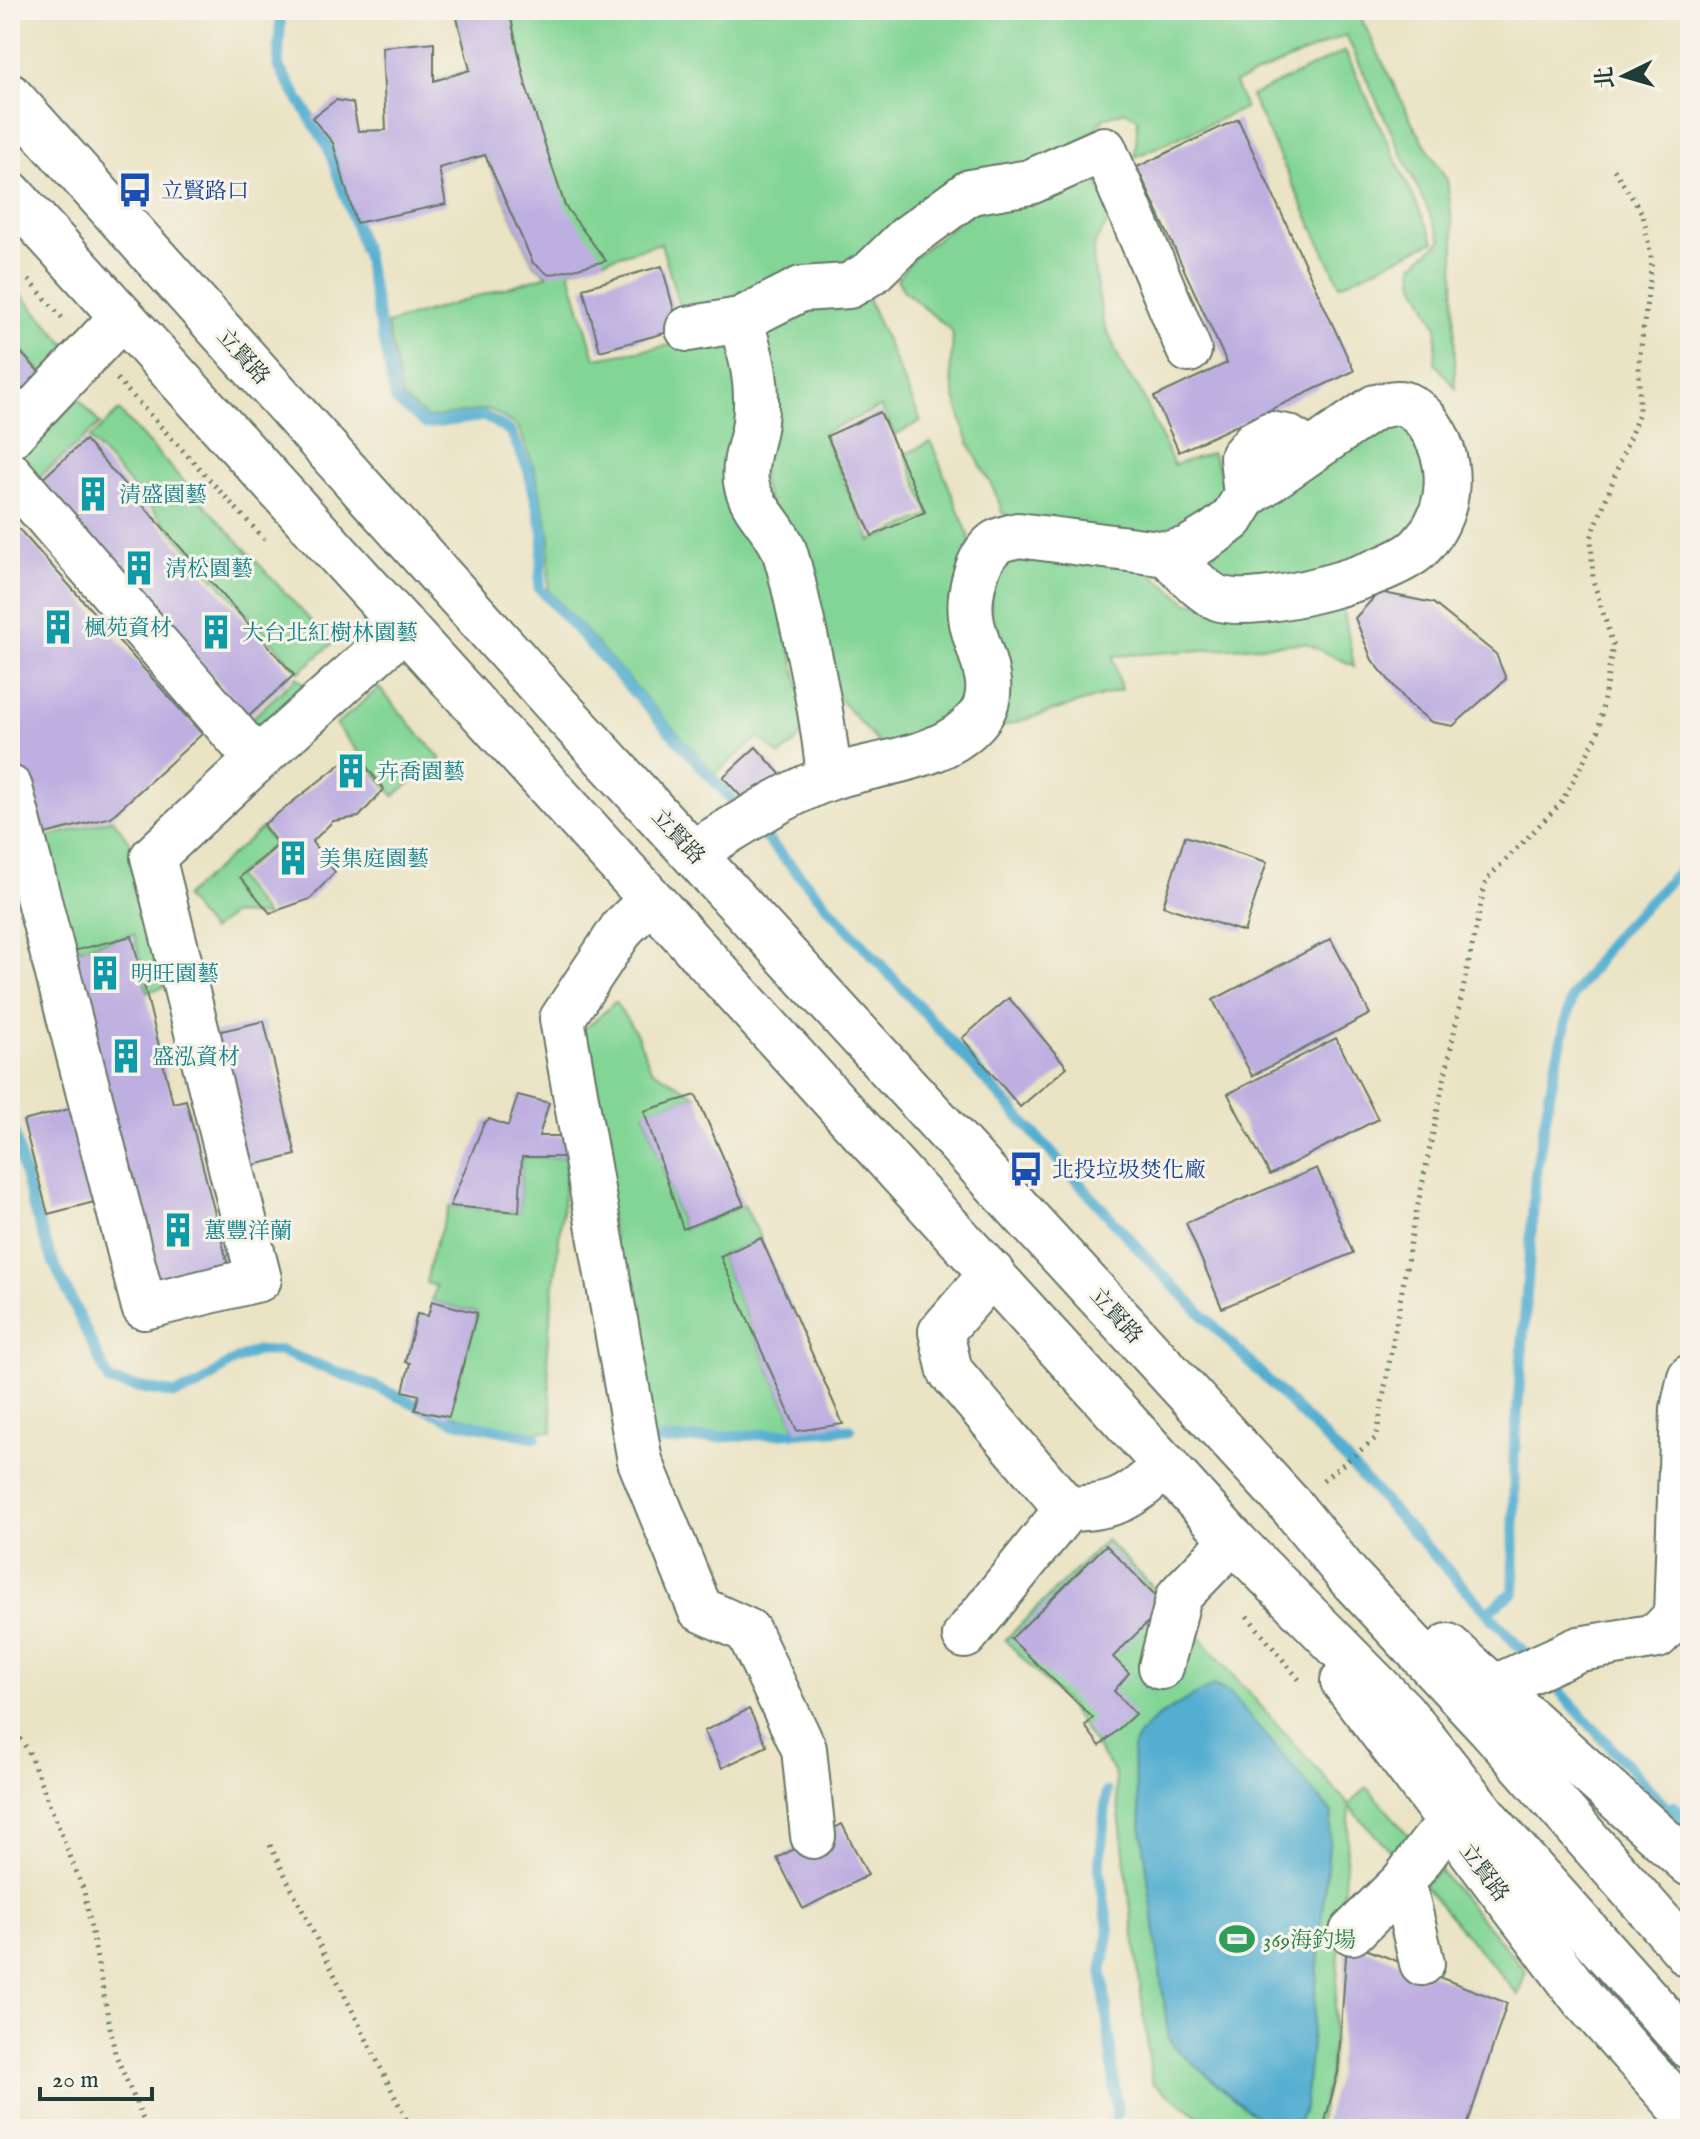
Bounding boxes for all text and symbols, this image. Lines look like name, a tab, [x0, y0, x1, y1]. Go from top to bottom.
north arrow	[1584, 36, 1664, 116]
text: 北	[1591, 65, 1621, 90]
bus stop icon: 立賢路口	[116, 171, 154, 209]
place label: 立賢路口	[161, 178, 249, 206]
street label: 立賢路	[210, 323, 275, 391]
building icon: 清盛園藝	[74, 475, 112, 513]
place label: 清盛園藝	[119, 482, 207, 510]
building icon: 清松園藝	[120, 549, 158, 587]
place label: 清松園藝	[165, 556, 253, 584]
building icon: 楓苑資材	[39, 608, 77, 646]
building icon: 大台北紅樹林園藝	[197, 613, 235, 651]
place label: 楓苑資材	[84, 615, 172, 643]
place label: 大台北紅樹林園藝	[242, 620, 418, 648]
building icon: 卉喬園藝	[332, 752, 370, 790]
place label: 卉喬園藝	[377, 759, 465, 787]
street label: 立賢路	[645, 804, 710, 871]
building icon: 美集庭園藝	[274, 839, 312, 877]
place label: 美集庭園藝	[319, 846, 429, 874]
building icon: 明旺園藝	[86, 954, 124, 992]
place label: 明旺園藝	[131, 961, 219, 989]
building icon: 盛泓資材	[107, 1037, 145, 1075]
place label: 盛泓資材	[152, 1044, 240, 1072]
bus stop icon: 北投垃圾焚化廠	[1007, 1150, 1045, 1188]
place label: 北投垃圾焚化廠	[1052, 1157, 1206, 1185]
building icon: 蕙豐洋蘭	[159, 1211, 197, 1249]
place label: 蕙豐洋蘭	[204, 1218, 292, 1246]
street label: 立賢路	[1083, 1282, 1148, 1350]
street label: 立賢路	[1452, 1838, 1514, 1908]
sports icon: 369海釣場	[1218, 1920, 1256, 1958]
place label: 369海釣場	[1263, 1927, 1356, 1955]
scale bar	[40, 2051, 152, 2101]
text: 20 m	[52, 2065, 99, 2096]

